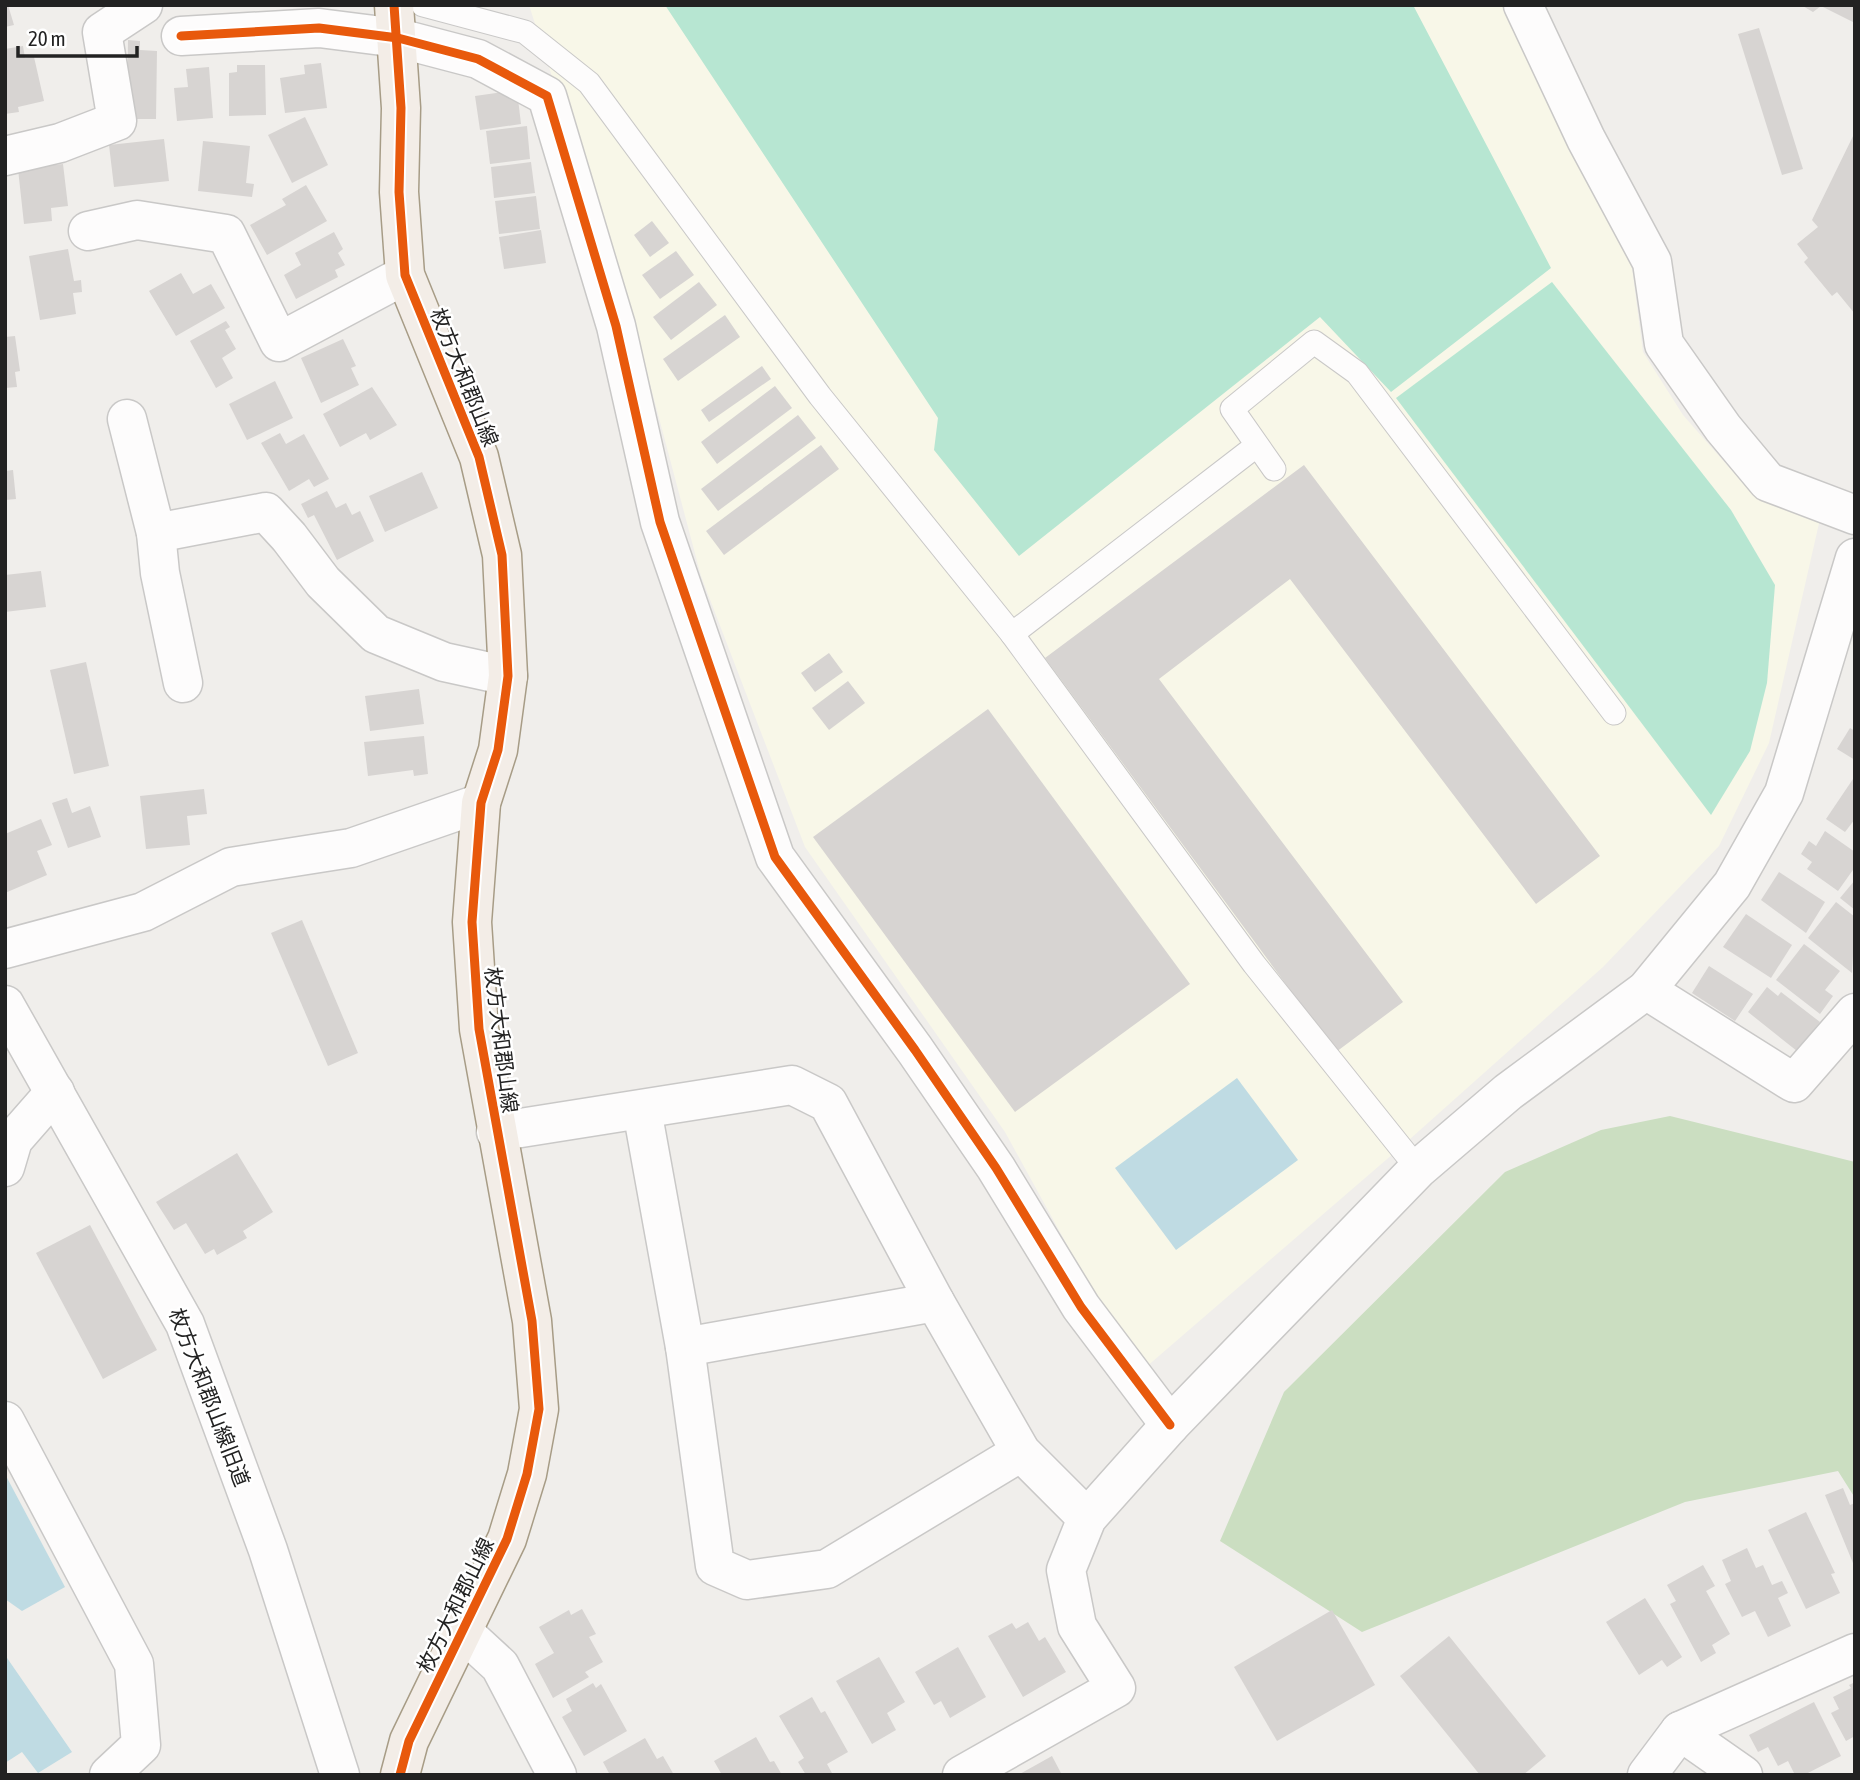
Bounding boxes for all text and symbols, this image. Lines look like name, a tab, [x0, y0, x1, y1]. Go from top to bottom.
scale bar	[18, 14, 136, 58]
text: 20 m	[28, 26, 66, 50]
street label: 枚方大和郡山線	[426, 304, 504, 450]
street label: 枚方大和郡山線	[481, 966, 523, 1114]
street label: 枚方大和郡山線旧道	[165, 1304, 255, 1490]
street label: 枚方大和郡山線	[412, 1534, 498, 1676]

